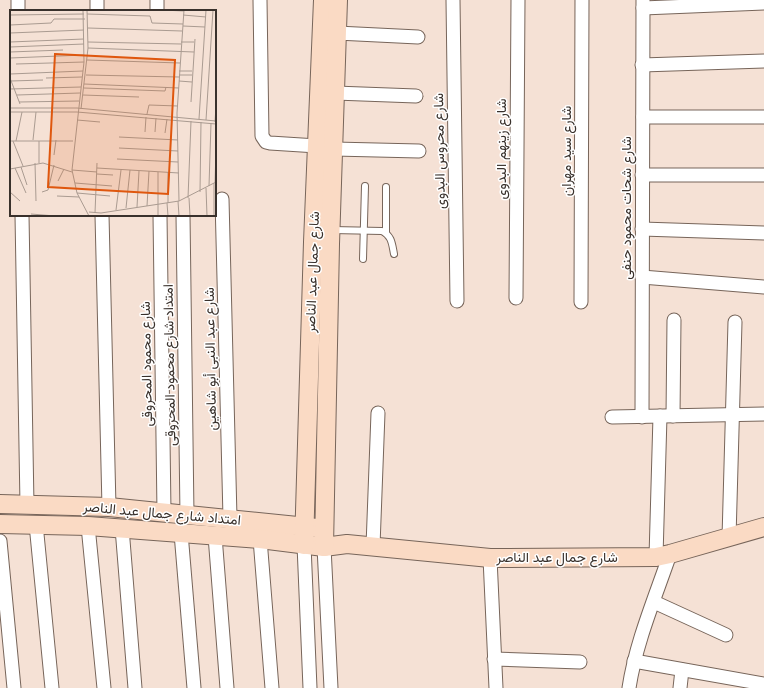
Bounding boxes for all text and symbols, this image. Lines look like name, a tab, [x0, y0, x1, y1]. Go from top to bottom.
inset map	[10, 10, 216, 216]
street label: شارع محروس البدوى	[429, 93, 451, 209]
street label: شارع زينهم البدوى	[492, 99, 512, 199]
street label: شارع سيد مهران	[557, 106, 577, 196]
street label: شارع شحات محمود حنفى	[617, 136, 637, 280]
street label: شارع جمال عبد الناصر	[301, 211, 325, 334]
street label: امتداد شارع محمود المحروقى	[159, 284, 181, 446]
street label: شارع عبد النبى أبو شاهين	[200, 287, 222, 431]
street label: شارع محمود المحروقى	[136, 301, 158, 427]
street label: امتداد شارع جمال عبد الناصر	[81, 497, 242, 531]
street label: شارع جمال عبد الناصر	[495, 548, 618, 568]

